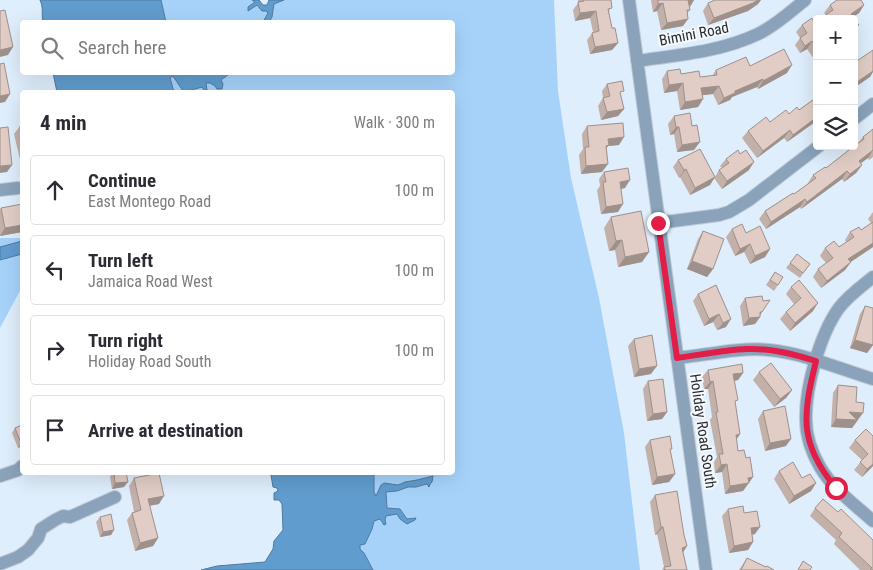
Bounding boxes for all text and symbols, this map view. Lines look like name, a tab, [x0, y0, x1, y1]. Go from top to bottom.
map controls	[813, 15, 858, 150]
button: +	[813, 15, 858, 60]
street label: Bimini Road	[658, 18, 730, 50]
search box	[20, 20, 455, 75]
icon: search	[38, 34, 66, 62]
text: Search here	[78, 36, 166, 59]
button: −	[813, 60, 858, 105]
button: layers	[813, 105, 858, 150]
text: 4 min	[40, 111, 87, 135]
text: Walk · 300 m	[354, 113, 435, 132]
text: Continue	[88, 169, 156, 192]
icon: ahead	[41, 176, 69, 204]
text: 100 m	[395, 181, 434, 200]
text: East Montego Road	[88, 192, 211, 211]
route end	[647, 212, 670, 235]
text: Turn left	[88, 249, 153, 272]
icon: left	[41, 256, 69, 284]
text: 100 m	[395, 261, 434, 280]
text: Jamaica Road West	[88, 272, 213, 291]
text: Turn right	[88, 329, 163, 352]
icon: right	[41, 336, 69, 364]
text: 100 m	[395, 341, 434, 360]
text: Holiday Road South	[88, 352, 211, 371]
street label: Holiday Road South	[686, 372, 720, 490]
icon: arrive	[41, 416, 69, 444]
text: Arrive at destination	[88, 419, 243, 442]
route start	[825, 477, 848, 500]

